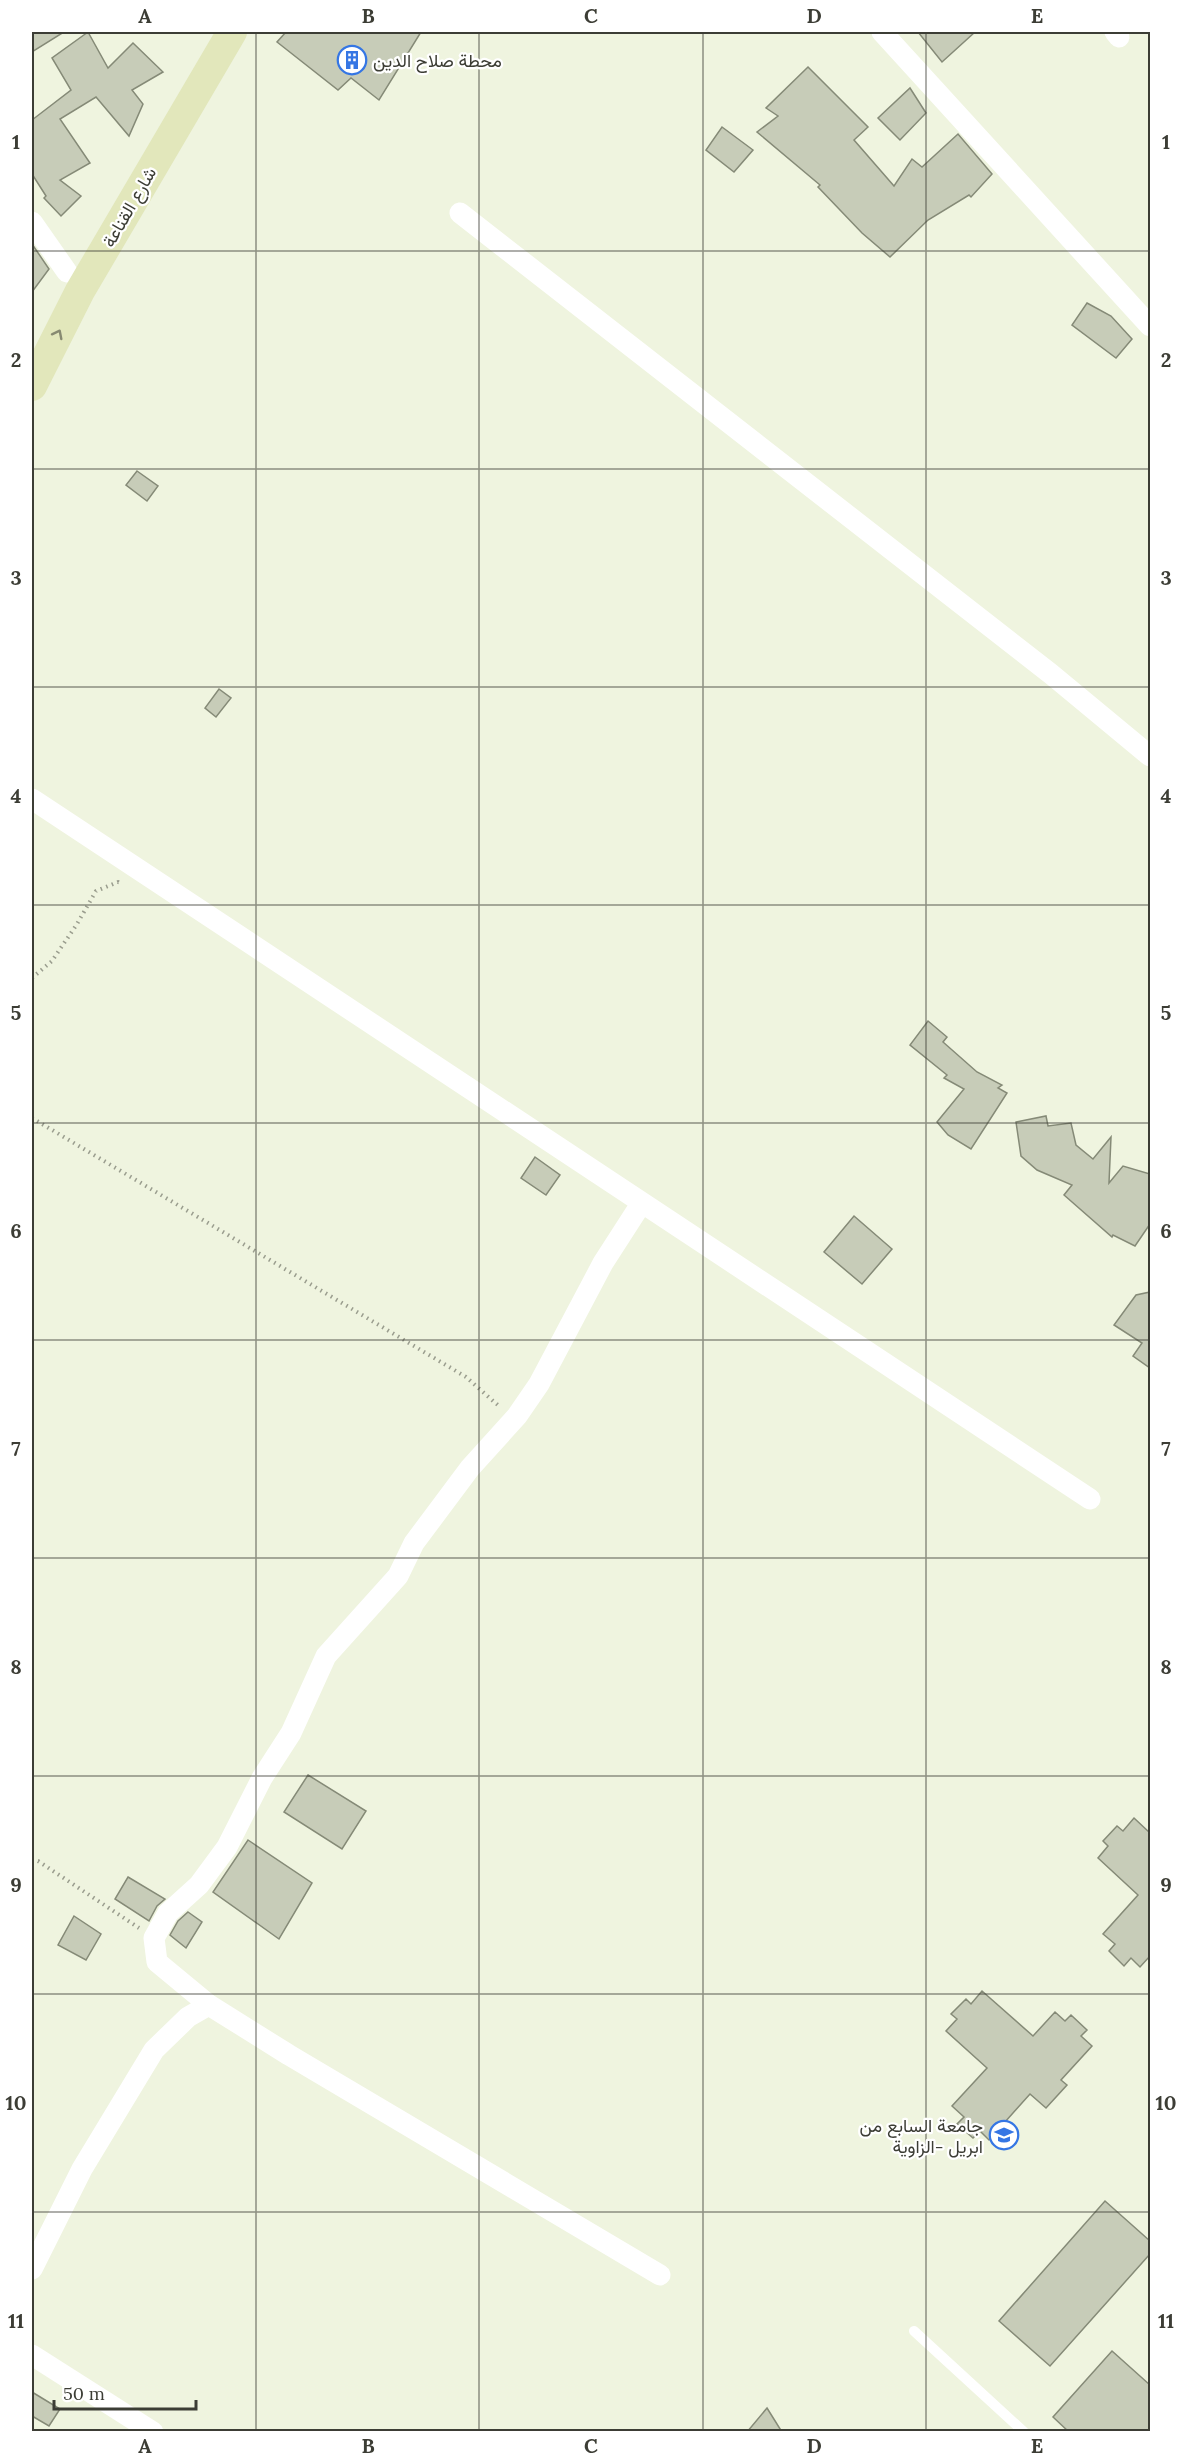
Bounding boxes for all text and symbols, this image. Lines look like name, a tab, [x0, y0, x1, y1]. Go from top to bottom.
text: A	[138, 3, 152, 28]
text: B	[361, 3, 375, 28]
text: C	[584, 3, 598, 28]
text: D	[806, 3, 822, 28]
text: E	[1031, 3, 1043, 28]
building icon: محطة صلاح الدين	[336, 44, 368, 76]
place label: محطة صلاح الدين	[373, 49, 502, 73]
text: 1	[12, 129, 20, 154]
text: 1	[1162, 129, 1170, 154]
street label: شارع القناعة	[97, 163, 162, 252]
one-way arrow	[51, 329, 62, 340]
text: 2	[11, 347, 21, 372]
text: 2	[1161, 347, 1171, 372]
text: 3	[10, 565, 22, 590]
text: 3	[1160, 565, 1172, 590]
text: 4	[11, 783, 22, 808]
text: 4	[1161, 783, 1172, 808]
text: 5	[11, 1000, 22, 1025]
text: 5	[1161, 1000, 1172, 1025]
text: 6	[10, 1218, 22, 1243]
text: 6	[1160, 1218, 1172, 1243]
text: 7	[11, 1436, 21, 1461]
text: 7	[1161, 1436, 1171, 1461]
text: 8	[10, 1654, 22, 1679]
text: 8	[1160, 1654, 1172, 1679]
text: 9	[10, 1872, 22, 1897]
text: 9	[1160, 1872, 1172, 1897]
text: 10	[6, 2090, 26, 2115]
text: 10	[1156, 2090, 1176, 2115]
place label: جامعة السابع من ابريل -الزاوية	[860, 2114, 983, 2158]
school or university icon: جامعة السابع من ابريل -الزاوية	[988, 2119, 1020, 2151]
text: 11	[8, 2308, 24, 2333]
text: 11	[1158, 2308, 1174, 2333]
scale bar	[54, 2373, 196, 2411]
text: 50 m	[63, 2382, 105, 2405]
text: A	[138, 2433, 152, 2458]
text: B	[361, 2433, 375, 2458]
text: C	[584, 2433, 598, 2458]
text: D	[806, 2433, 822, 2458]
text: E	[1031, 2433, 1043, 2458]

